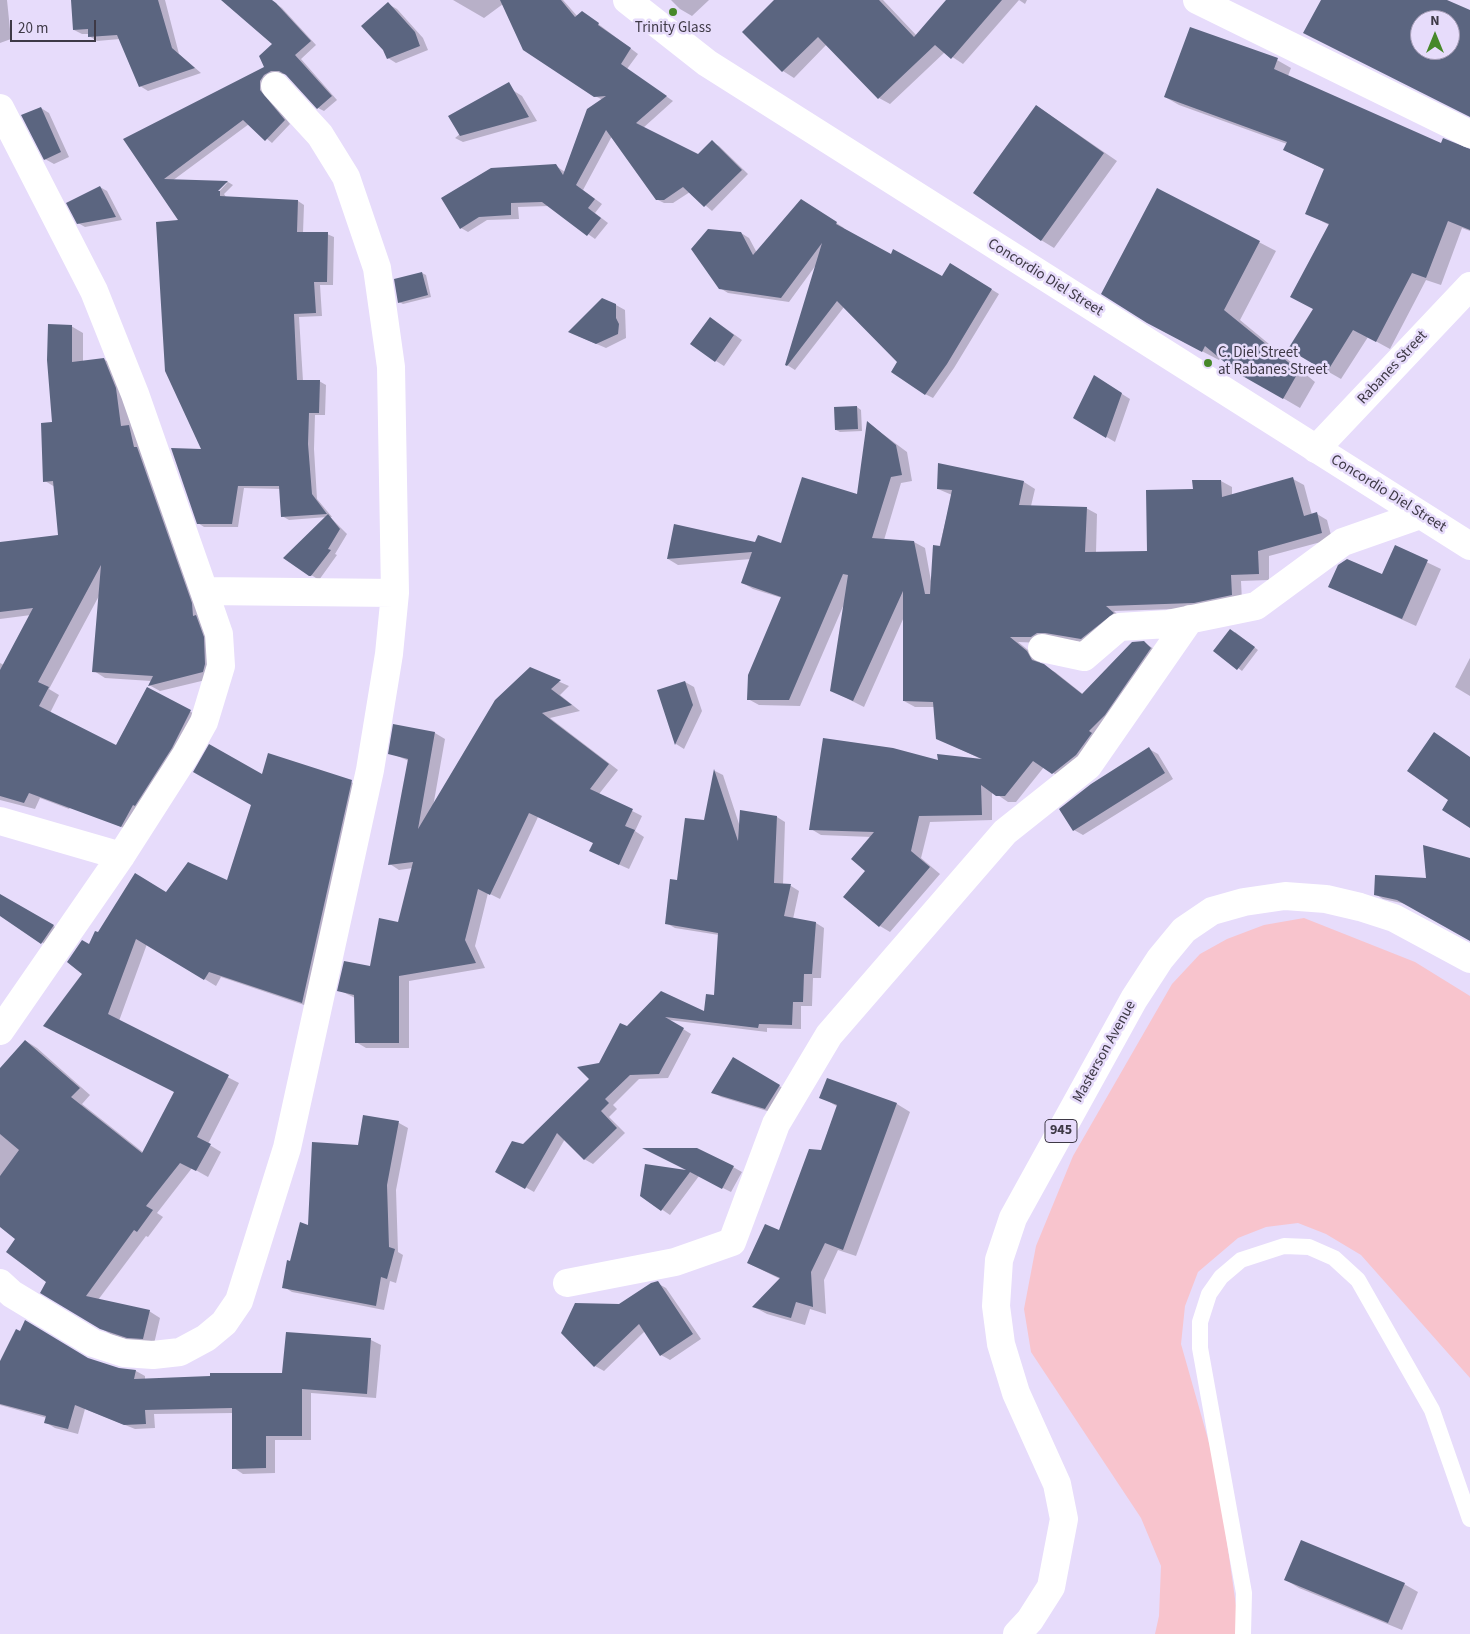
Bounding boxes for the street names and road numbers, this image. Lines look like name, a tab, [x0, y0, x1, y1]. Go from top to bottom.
street label: Concordio Diel Street	[984, 235, 1106, 321]
street label: Rabanes Street	[1354, 327, 1432, 409]
street label: Concordio Diel Street	[1327, 451, 1449, 537]
street label: Masterson Avenue	[1070, 998, 1140, 1106]
road number: 945	[1045, 1120, 1077, 1142]

